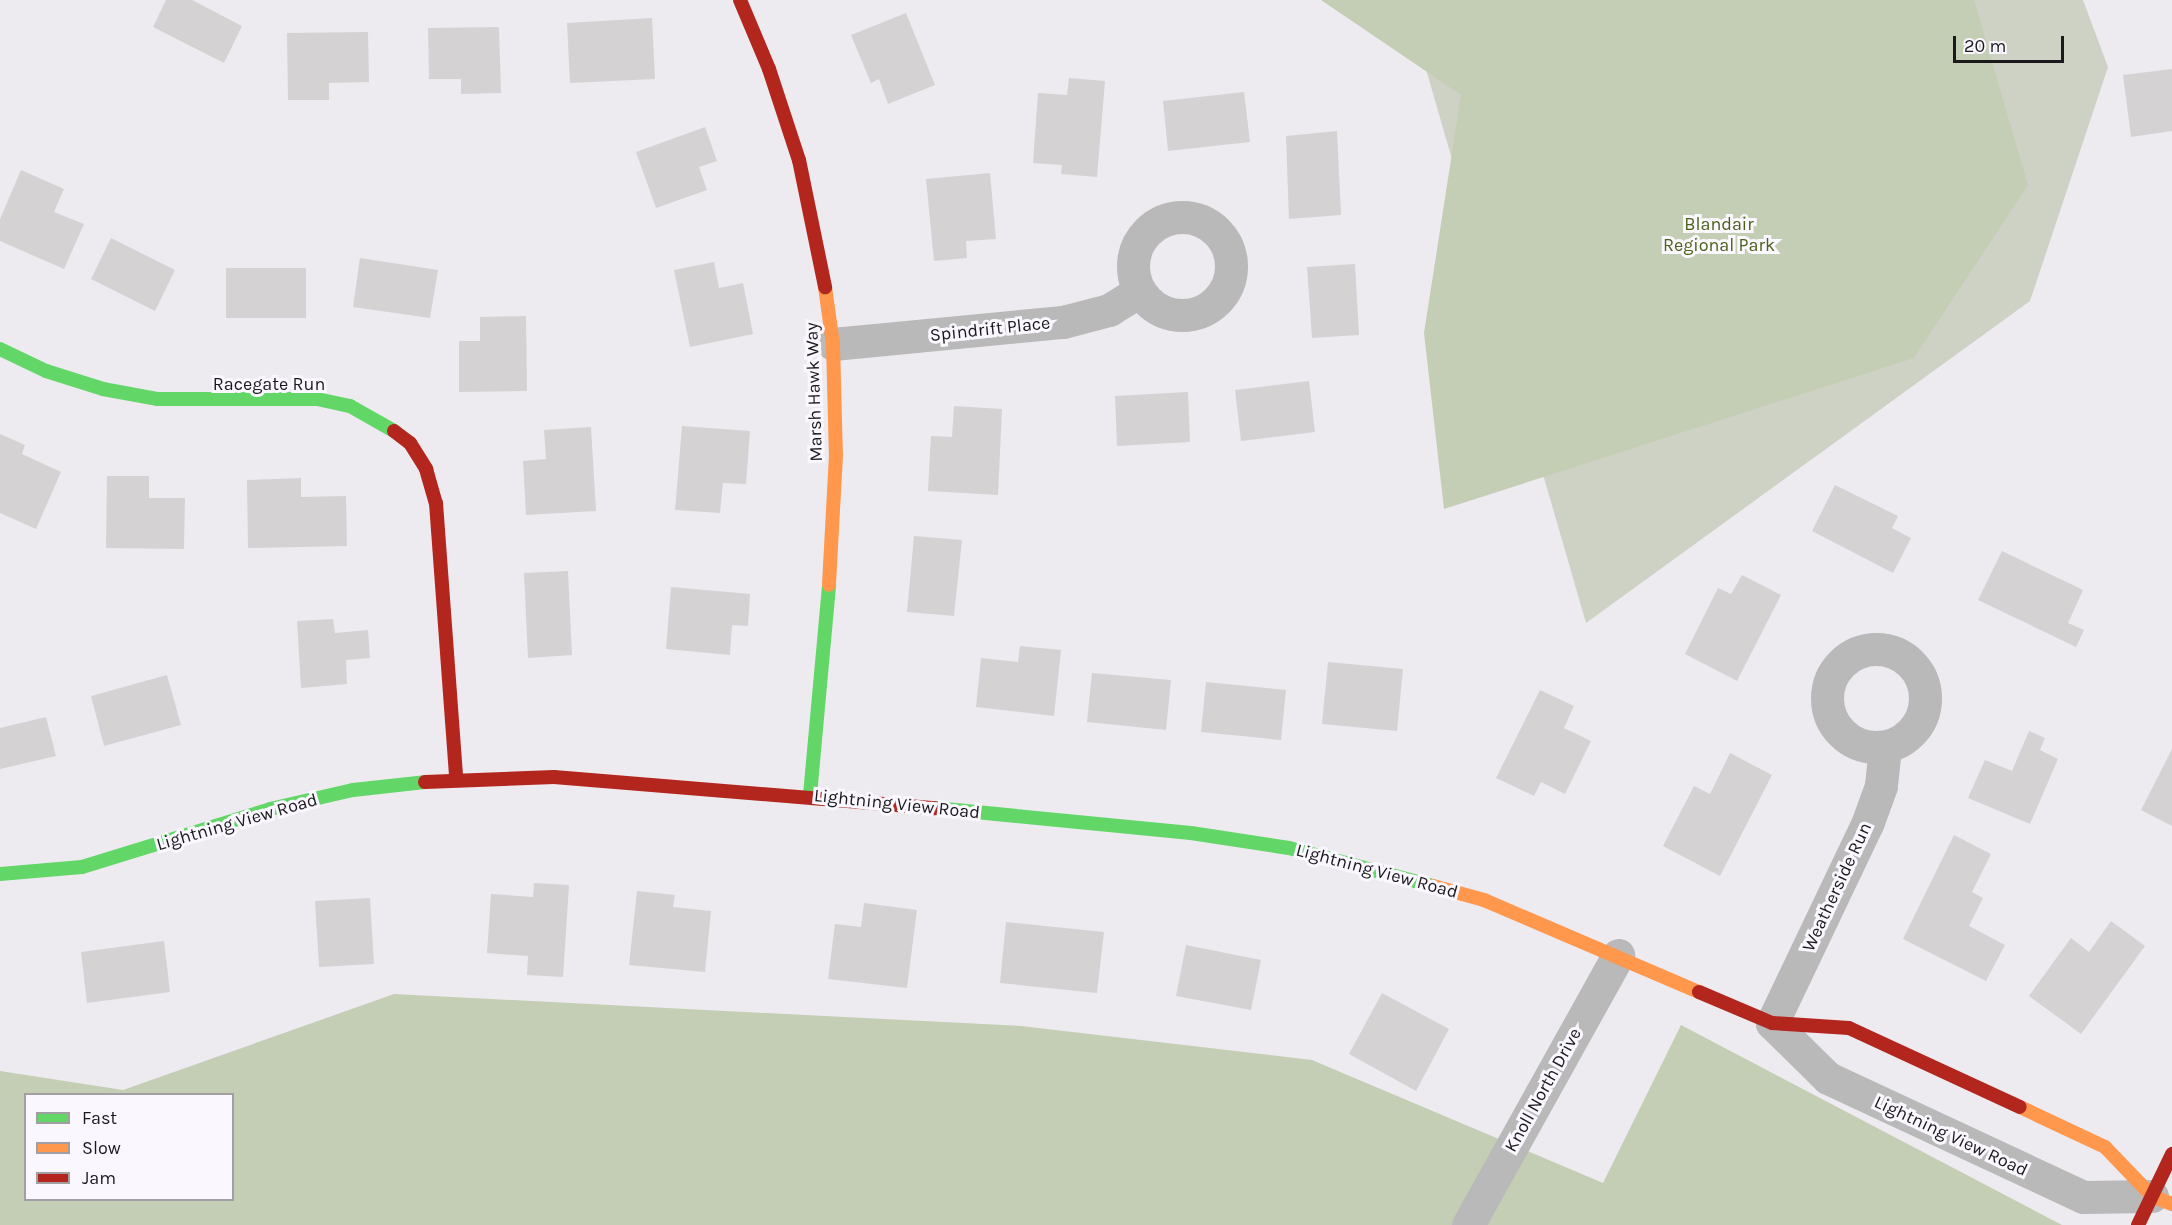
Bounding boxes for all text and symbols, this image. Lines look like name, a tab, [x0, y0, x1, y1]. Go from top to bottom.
scale bar	[1956, 24, 2067, 62]
text: 20 m	[1964, 35, 2006, 57]
park label: Blandair Regional Park	[1663, 214, 1775, 256]
street label: Spindrift Place	[929, 312, 1051, 346]
street label: Marsh Hawk Way	[801, 322, 827, 462]
street label: Racegate Run	[213, 373, 325, 395]
street label: Lightning View Road	[813, 785, 981, 823]
street label: Lightning View Road	[154, 789, 320, 855]
street label: Weatherside Run	[1798, 819, 1876, 955]
street label: Lightning View Road	[1294, 839, 1460, 903]
street label: Knoll North Drive	[1500, 1024, 1586, 1156]
street label: Lightning View Road	[1871, 1091, 2031, 1181]
legend	[24, 1093, 234, 1201]
text: Fast	[82, 1107, 117, 1129]
text: Slow	[82, 1137, 121, 1159]
text: Jam	[82, 1167, 116, 1189]

